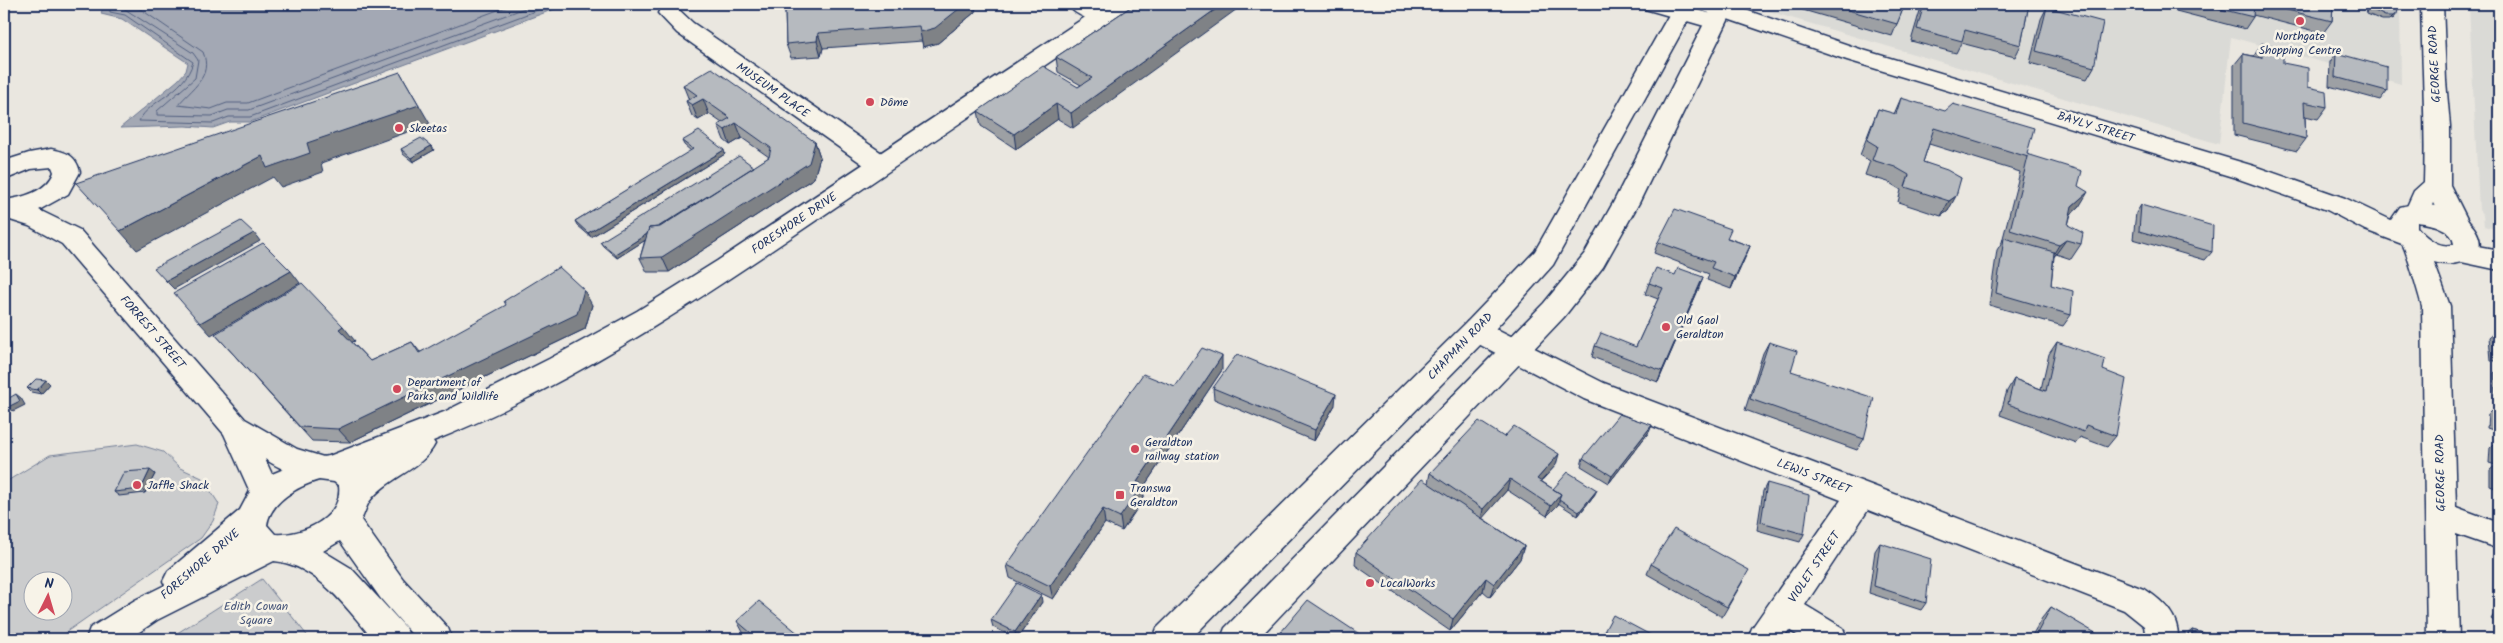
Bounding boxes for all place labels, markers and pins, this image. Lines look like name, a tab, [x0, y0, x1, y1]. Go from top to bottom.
marker: Northgate Shopping Centre	[2294, 15, 2306, 27]
place label: Northgate Shopping Centre	[2259, 27, 2342, 60]
place label: Dôme	[880, 93, 909, 112]
marker: Dôme	[864, 96, 876, 108]
place label: Skeetas	[409, 119, 447, 138]
marker: Skeetas	[393, 122, 405, 134]
place label: Old Gaol Geraldton	[1676, 311, 1724, 344]
marker: Old Gaol Geraldton	[1660, 321, 1672, 333]
place label: Department of Parks and Wildlife	[407, 373, 499, 406]
marker: Department of Parks and Wildlife	[391, 383, 403, 395]
place label: Geraldton railway station	[1145, 433, 1219, 466]
marker: Geraldton railway station	[1129, 443, 1141, 455]
place label: Jaffle Shack	[147, 476, 209, 495]
marker: Jaffle Shack	[131, 479, 143, 491]
place label: Transwa Geraldton	[1130, 479, 1178, 512]
marker: Transwa Geraldton	[1114, 489, 1126, 501]
place label: LocalWorks	[1380, 574, 1435, 593]
marker: LocalWorks	[1364, 577, 1376, 589]

